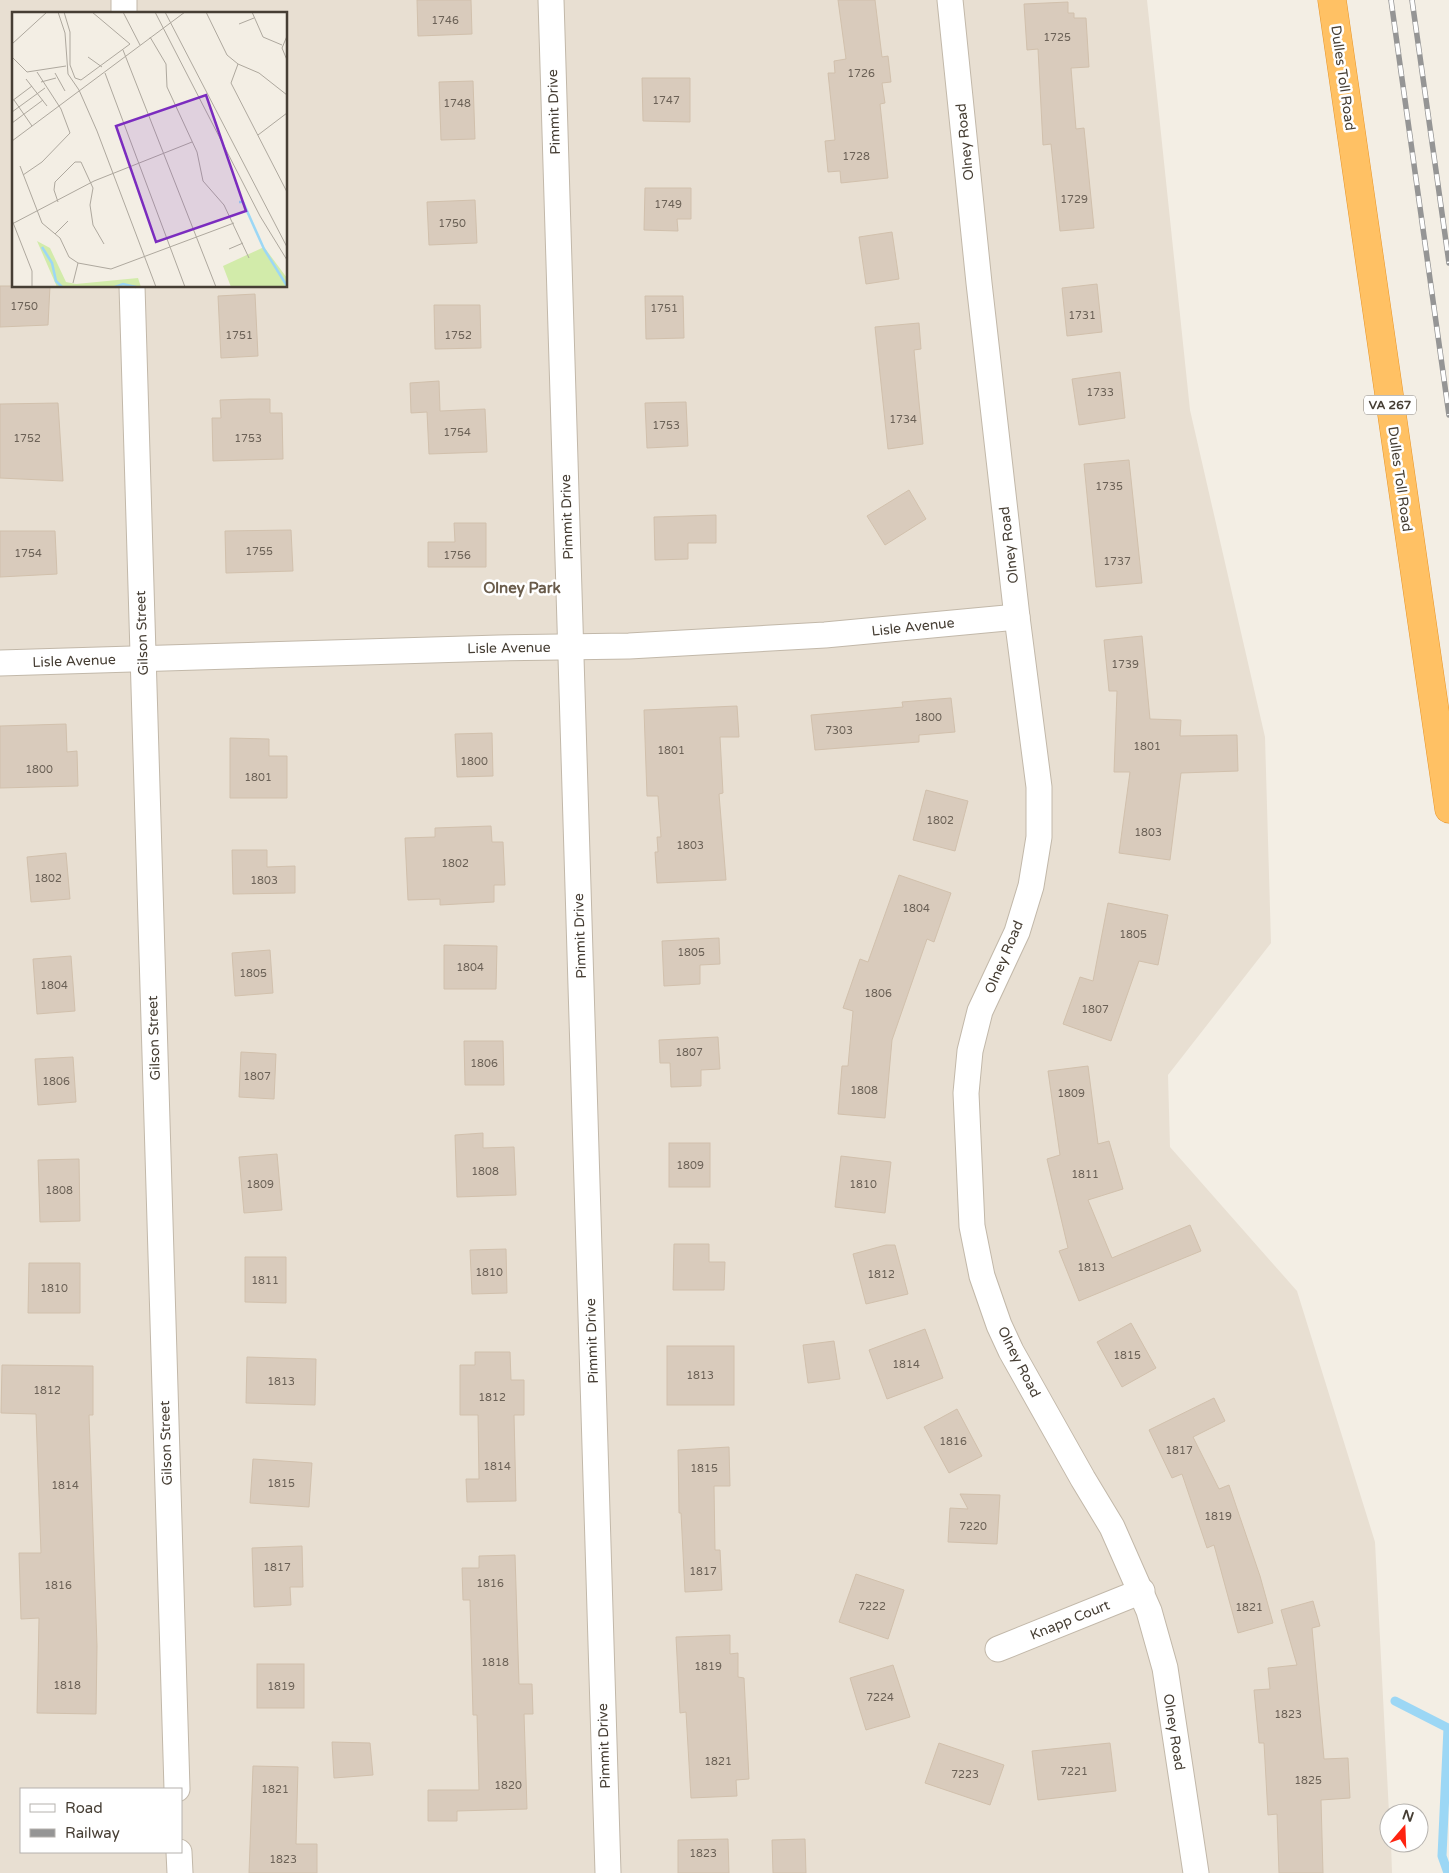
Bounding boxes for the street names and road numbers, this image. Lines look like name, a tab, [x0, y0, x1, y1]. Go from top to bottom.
street label: Dulles Toll Road	[1327, 24, 1359, 132]
street label: Pimmit Drive	[544, 69, 564, 155]
street label: Olney Road	[952, 103, 978, 181]
road number: VA 267	[1364, 396, 1416, 414]
street label: Dulles Toll Road	[1384, 425, 1416, 533]
street label: Pimmit Drive	[557, 474, 577, 560]
street label: Olney Road	[996, 506, 1022, 584]
street label: Gilson Street	[132, 590, 152, 676]
street label: Lisle Avenue	[871, 614, 955, 640]
street label: Lisle Avenue	[467, 639, 551, 657]
street label: Lisle Avenue	[32, 651, 116, 671]
street label: Pimmit Drive	[570, 893, 590, 979]
street label: Olney Road	[981, 918, 1027, 996]
street label: Gilson Street	[144, 995, 164, 1081]
street label: Pimmit Drive	[582, 1298, 602, 1384]
street label: Olney Road	[994, 1324, 1044, 1400]
street label: Gilson Street	[156, 1400, 176, 1486]
street label: Knapp Court	[1028, 1596, 1113, 1644]
street label: Olney Road	[1160, 1692, 1188, 1772]
street label: Pimmit Drive	[594, 1703, 614, 1789]

